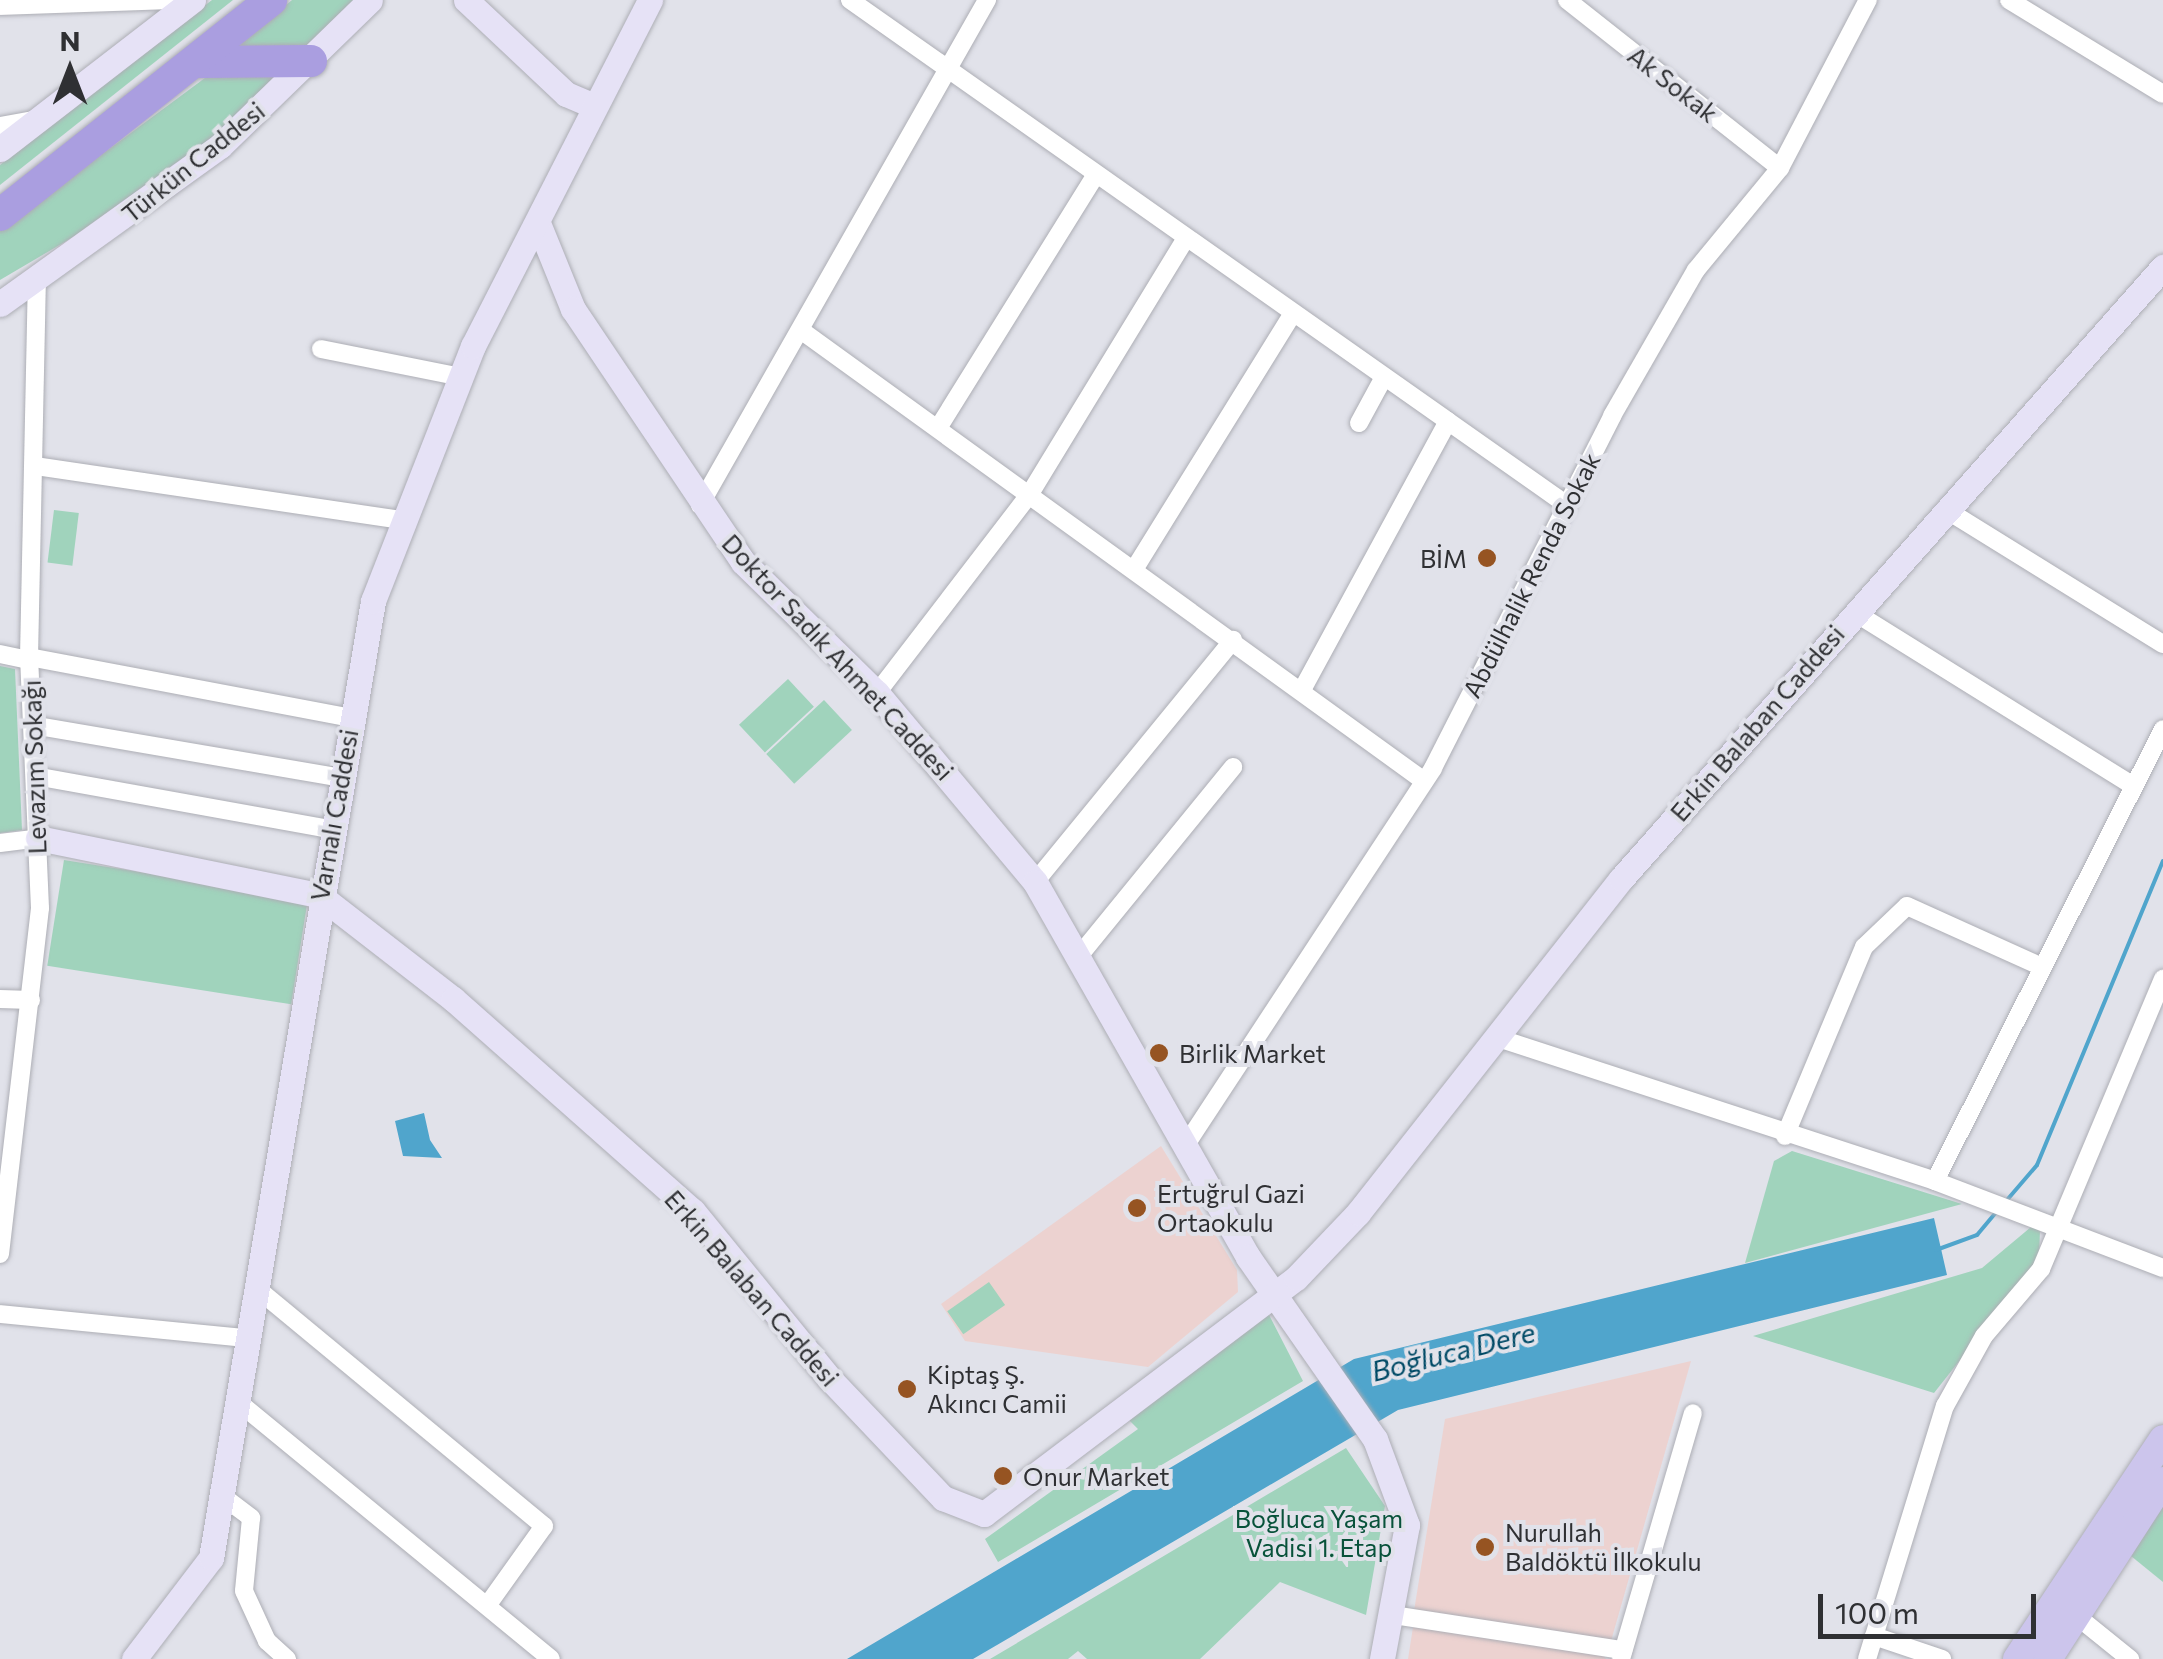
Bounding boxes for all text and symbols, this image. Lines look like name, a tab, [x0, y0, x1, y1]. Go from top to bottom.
north arrow	[20, 20, 120, 120]
text: N	[60, 23, 81, 57]
street label: Ak Sokak	[1622, 40, 1724, 128]
street label: Türkün Caddesi	[116, 95, 270, 229]
street label: Abdülhalik Renda Sokak	[1456, 448, 1606, 702]
street label: Doktor Sadık Ahmet Caddesi	[716, 528, 960, 786]
place label: BİM	[1420, 543, 1467, 573]
marker: BİM	[1476, 547, 1498, 569]
street label: Erkin Balaban Caddesi	[1664, 619, 1850, 827]
street label: Levazım Sokağı	[16, 679, 52, 855]
street label: Varnalı Caddesi	[304, 727, 364, 903]
place label: Birlik Market	[1179, 1038, 1326, 1068]
marker: Birlik Market	[1148, 1042, 1170, 1064]
place label: Ertuğrul Gazi Ortaokulu	[1157, 1179, 1305, 1238]
street label: Erkin Balaban Caddesi	[659, 1184, 845, 1392]
marker: Ertuğrul Gazi Ortaokulu	[1126, 1197, 1148, 1219]
water label: Boğluca Dere	[1368, 1314, 1538, 1388]
place label: Kiptaş Ş. Akıncı Camii	[927, 1360, 1067, 1419]
marker: Kiptaş Ş. Akıncı Camii	[896, 1378, 918, 1400]
place label: Onur Market	[1023, 1461, 1169, 1491]
marker: Onur Market	[992, 1465, 1014, 1487]
park label: Boğluca Yaşam Vadisi 1. Etap	[1235, 1504, 1403, 1563]
place label: Nurullah Baldöktü İlkokulu	[1505, 1518, 1702, 1577]
marker: Nurullah Baldöktü İlkokulu	[1474, 1536, 1496, 1558]
scale bar	[1823, 1574, 2040, 1636]
text: 100 m	[1835, 1593, 1919, 1630]

